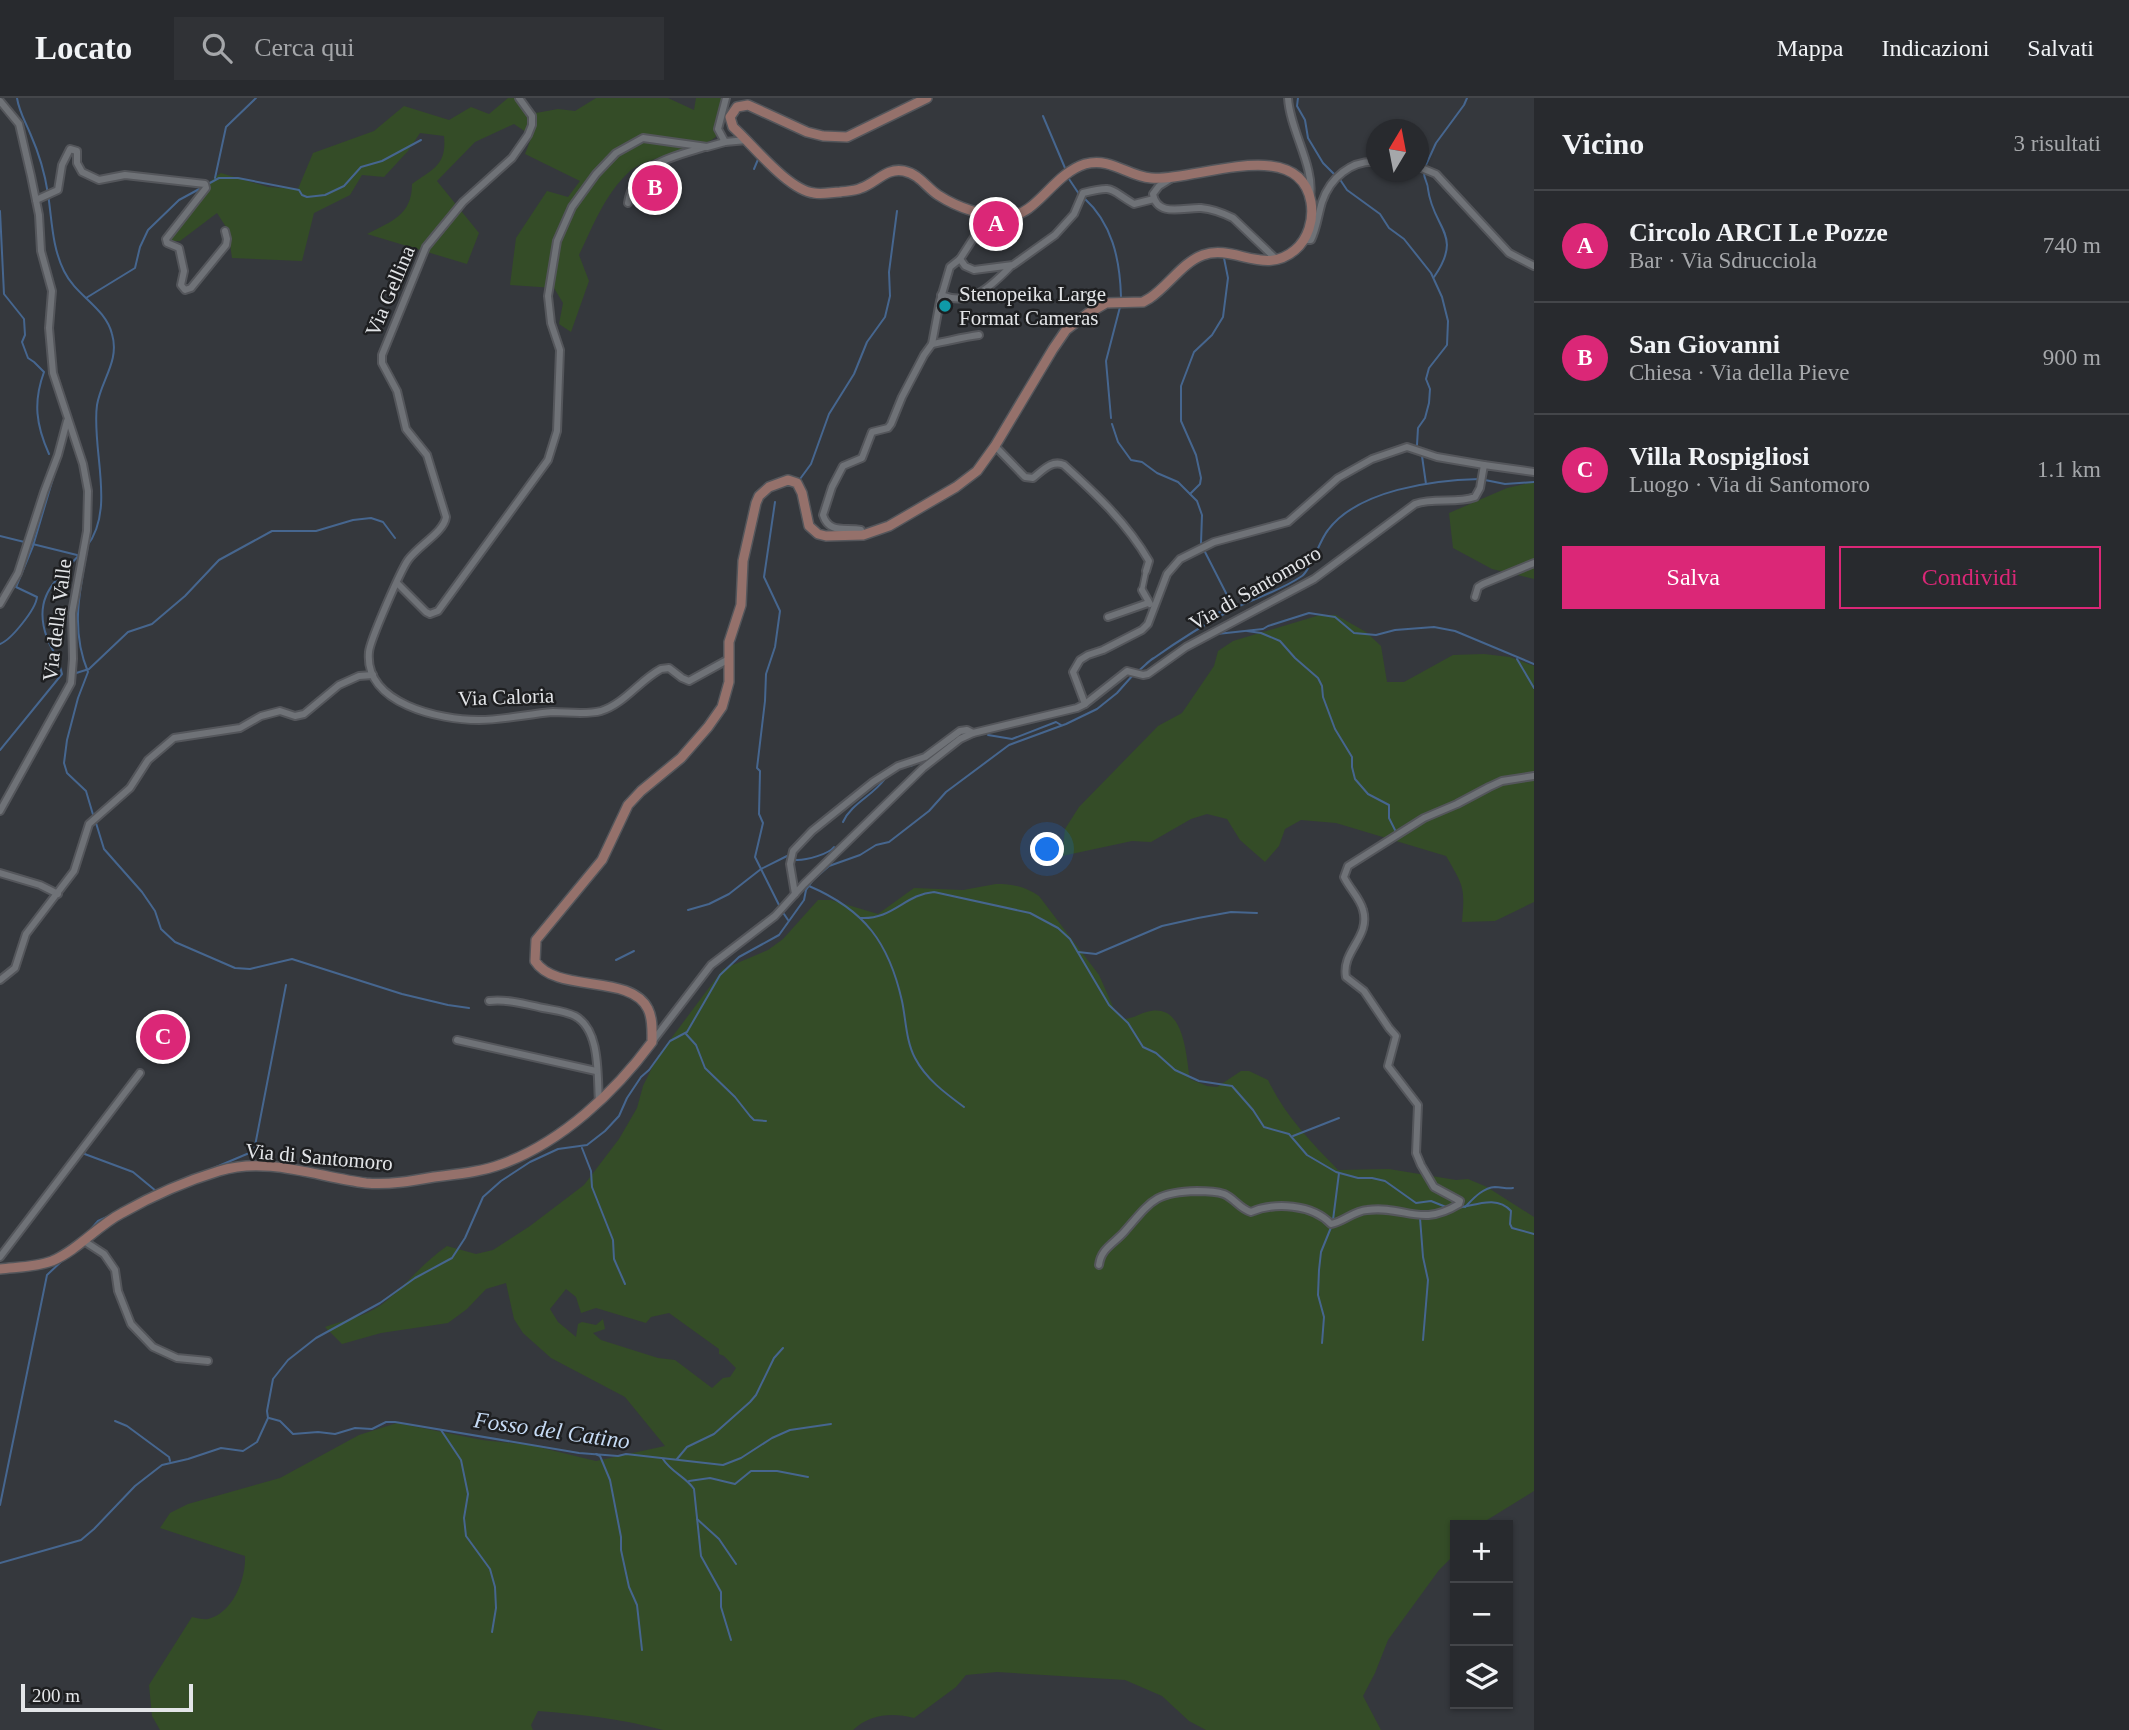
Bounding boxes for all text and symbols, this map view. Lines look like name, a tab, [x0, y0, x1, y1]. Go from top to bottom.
search box	[174, 17, 664, 80]
icon: search	[198, 29, 236, 67]
text: Locato	[35, 30, 132, 66]
text: Cerca qui	[254, 33, 355, 62]
text: Mappa	[1777, 35, 1843, 61]
text: Indicazioni	[1881, 35, 1989, 61]
text: Salvati	[2027, 35, 2094, 61]
north arrow	[1366, 119, 1429, 182]
text: Vicino	[1562, 127, 1644, 160]
text: 3 risultati	[2013, 131, 2101, 156]
pin: B	[632, 162, 678, 214]
pin: A	[973, 198, 1019, 250]
text: Circolo ARCI Le Pozze	[1629, 218, 1888, 247]
text: A	[1577, 233, 1593, 258]
text: 740 m	[2043, 233, 2101, 258]
street label: Via Gellina	[360, 241, 420, 340]
text: Bar · Via Sdrucciola	[1629, 248, 1817, 273]
place label: Stenopeika Large Format Cameras	[959, 282, 1106, 330]
marker: Stenopeika Large Format Cameras	[937, 298, 953, 314]
text: San Giovanni	[1629, 330, 1780, 359]
text: B	[1577, 345, 1593, 370]
text: 900 m	[2043, 345, 2101, 370]
text: Chiesa · Via della Pieve	[1629, 360, 1849, 385]
text: Villa Rospigliosi	[1629, 442, 1809, 471]
text: C	[1577, 457, 1593, 482]
text: 1.1 km	[2037, 457, 2101, 482]
text: Luogo · Via di Santomoro	[1629, 472, 1870, 497]
street label: Via di Santomoro	[1185, 541, 1325, 635]
button: Salva	[1562, 546, 1825, 609]
button: Condividi	[1839, 546, 2101, 609]
street label: Via della Valle	[38, 557, 76, 683]
street label: Via Caloria	[458, 683, 555, 711]
your location	[1030, 832, 1064, 866]
pin: C	[140, 1011, 186, 1063]
street label: Via di Santomoro	[244, 1139, 394, 1175]
water label: Fosso del Catino	[471, 1407, 631, 1454]
map controls	[1450, 1520, 1513, 1709]
button: +	[1450, 1520, 1513, 1583]
button: −	[1450, 1583, 1513, 1646]
button: layers	[1450, 1646, 1513, 1709]
scale bar	[21, 1681, 192, 1713]
text: 200 m	[32, 1685, 80, 1706]

